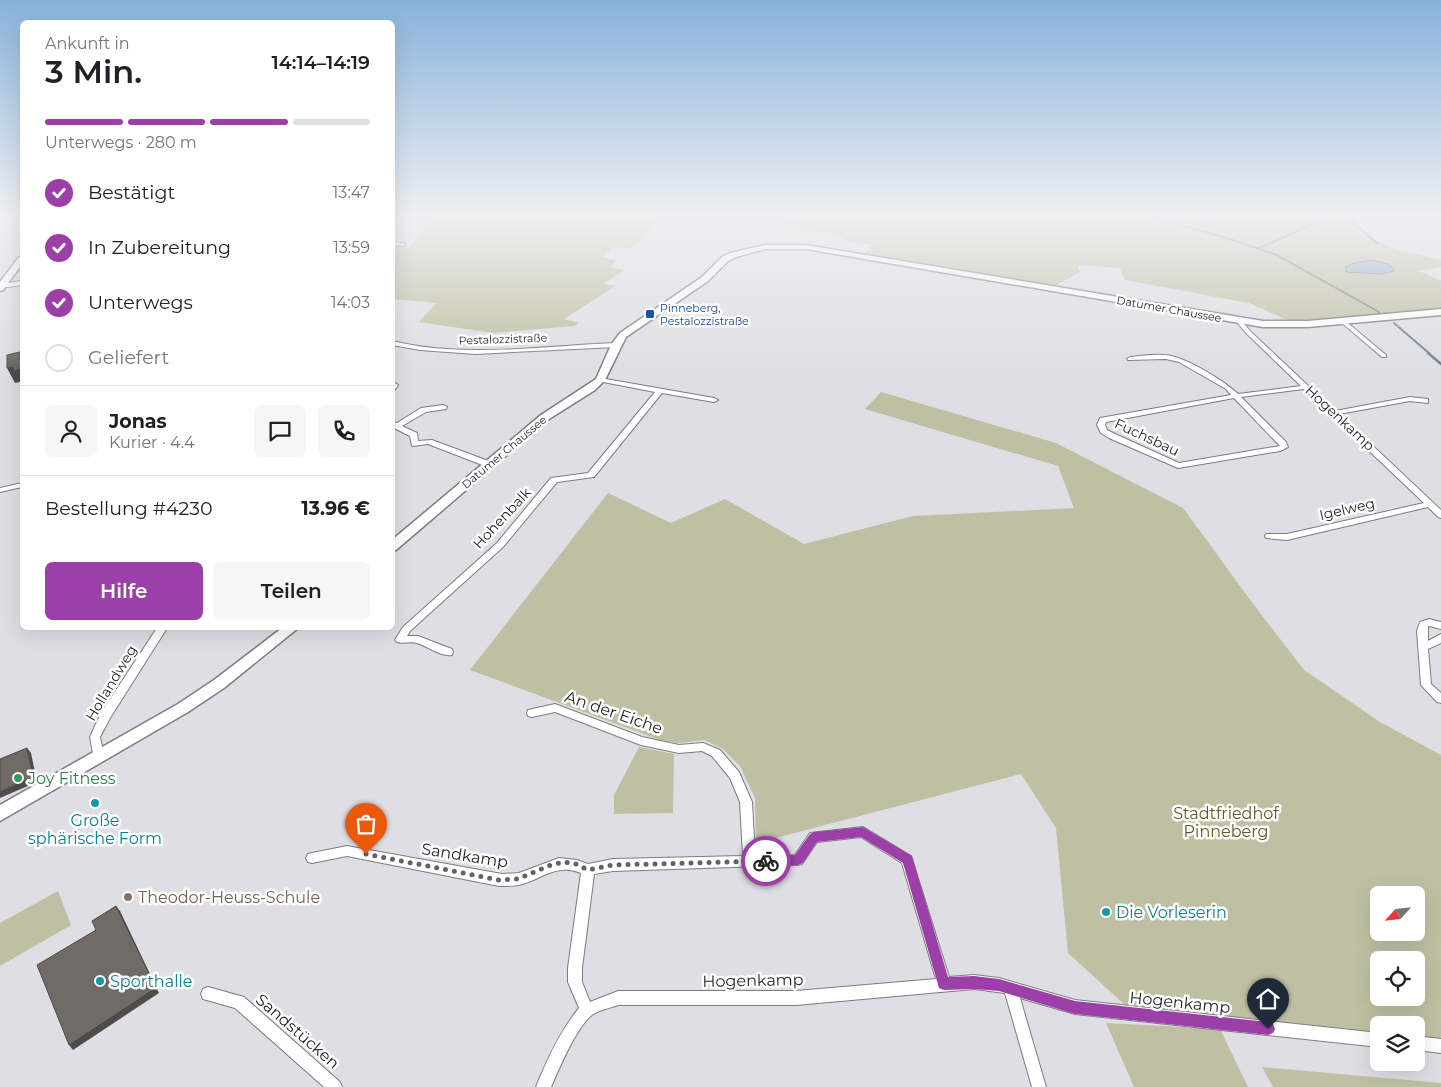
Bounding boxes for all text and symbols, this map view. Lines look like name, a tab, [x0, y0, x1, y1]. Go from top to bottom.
text: Ankunft in	[45, 34, 130, 53]
text: 14:14–14:19	[272, 51, 370, 74]
text: 3 Min.	[45, 52, 142, 91]
text: Unterwegs · 280 m	[45, 133, 197, 152]
icon: check	[45, 179, 73, 207]
text: Bestätigt	[88, 181, 175, 204]
text: 13:47	[333, 183, 370, 202]
icon: check	[45, 234, 73, 262]
text: In Zubereitung	[88, 236, 231, 259]
text: 13:59	[333, 238, 370, 257]
icon: check	[45, 289, 73, 317]
text: Unterwegs	[88, 291, 193, 314]
text: 14:03	[331, 293, 370, 312]
street label: Datumer Chaussee	[1115, 293, 1223, 325]
place label: Pinneberg, Pestalozzistraße	[660, 301, 749, 328]
marker: Pinneberg, Pestalozzistraße	[644, 308, 656, 320]
street label: Pestalozzistraße	[458, 330, 548, 348]
text: Geliefert	[88, 346, 169, 369]
street label: Hogenkamp	[1301, 381, 1379, 455]
button: person	[45, 405, 97, 457]
button: chat	[254, 405, 306, 457]
button: phone	[318, 405, 370, 457]
text: Jonas	[109, 410, 167, 433]
street label: Datumer Chaussee	[459, 412, 549, 491]
street label: Fuchsbau	[1112, 414, 1182, 460]
text: Kurier · 4.4	[109, 433, 195, 452]
street label: Hohenbalk	[469, 483, 535, 552]
street label: Igelweg	[1318, 494, 1376, 524]
text: Bestellung #4230	[45, 497, 213, 520]
text: 13.96 €	[301, 497, 370, 520]
button: Hilfe	[45, 562, 203, 620]
button: Teilen	[213, 562, 370, 620]
street label: Hollandweg	[81, 642, 141, 724]
street label: An der Eiche	[563, 687, 665, 738]
place label: Joy Fitness	[27, 769, 116, 788]
marker: Joy Fitness	[12, 772, 24, 784]
marker: Große sphärische Form	[89, 797, 101, 809]
pin	[345, 803, 387, 854]
park label: Stadtfriedhof Pinneberg	[1173, 804, 1279, 841]
icon: bag	[352, 810, 380, 838]
place label: Große sphärische Form	[28, 811, 162, 848]
courier	[741, 836, 791, 886]
street label: Sandkamp	[420, 839, 510, 872]
icon: bike	[752, 847, 780, 875]
north arrow	[1370, 886, 1425, 941]
map controls	[1370, 886, 1425, 1071]
place label: Theodor-Heuss-Schule	[138, 888, 320, 907]
marker: Theodor-Heuss-Schule	[122, 891, 134, 903]
place label: Die Vorleserin	[1116, 903, 1227, 922]
marker: Die Vorleserin	[1100, 906, 1112, 918]
button: locate	[1370, 951, 1425, 1006]
street label: Hogenkamp	[702, 970, 804, 991]
place label: Sporthalle	[110, 972, 192, 991]
marker: Sporthalle	[94, 975, 106, 987]
pin	[1247, 978, 1289, 1029]
icon: home	[1254, 985, 1282, 1013]
street label: Hogenkamp	[1129, 988, 1231, 1017]
street label: Sandstücken	[252, 990, 343, 1073]
button: layers	[1370, 1016, 1425, 1071]

